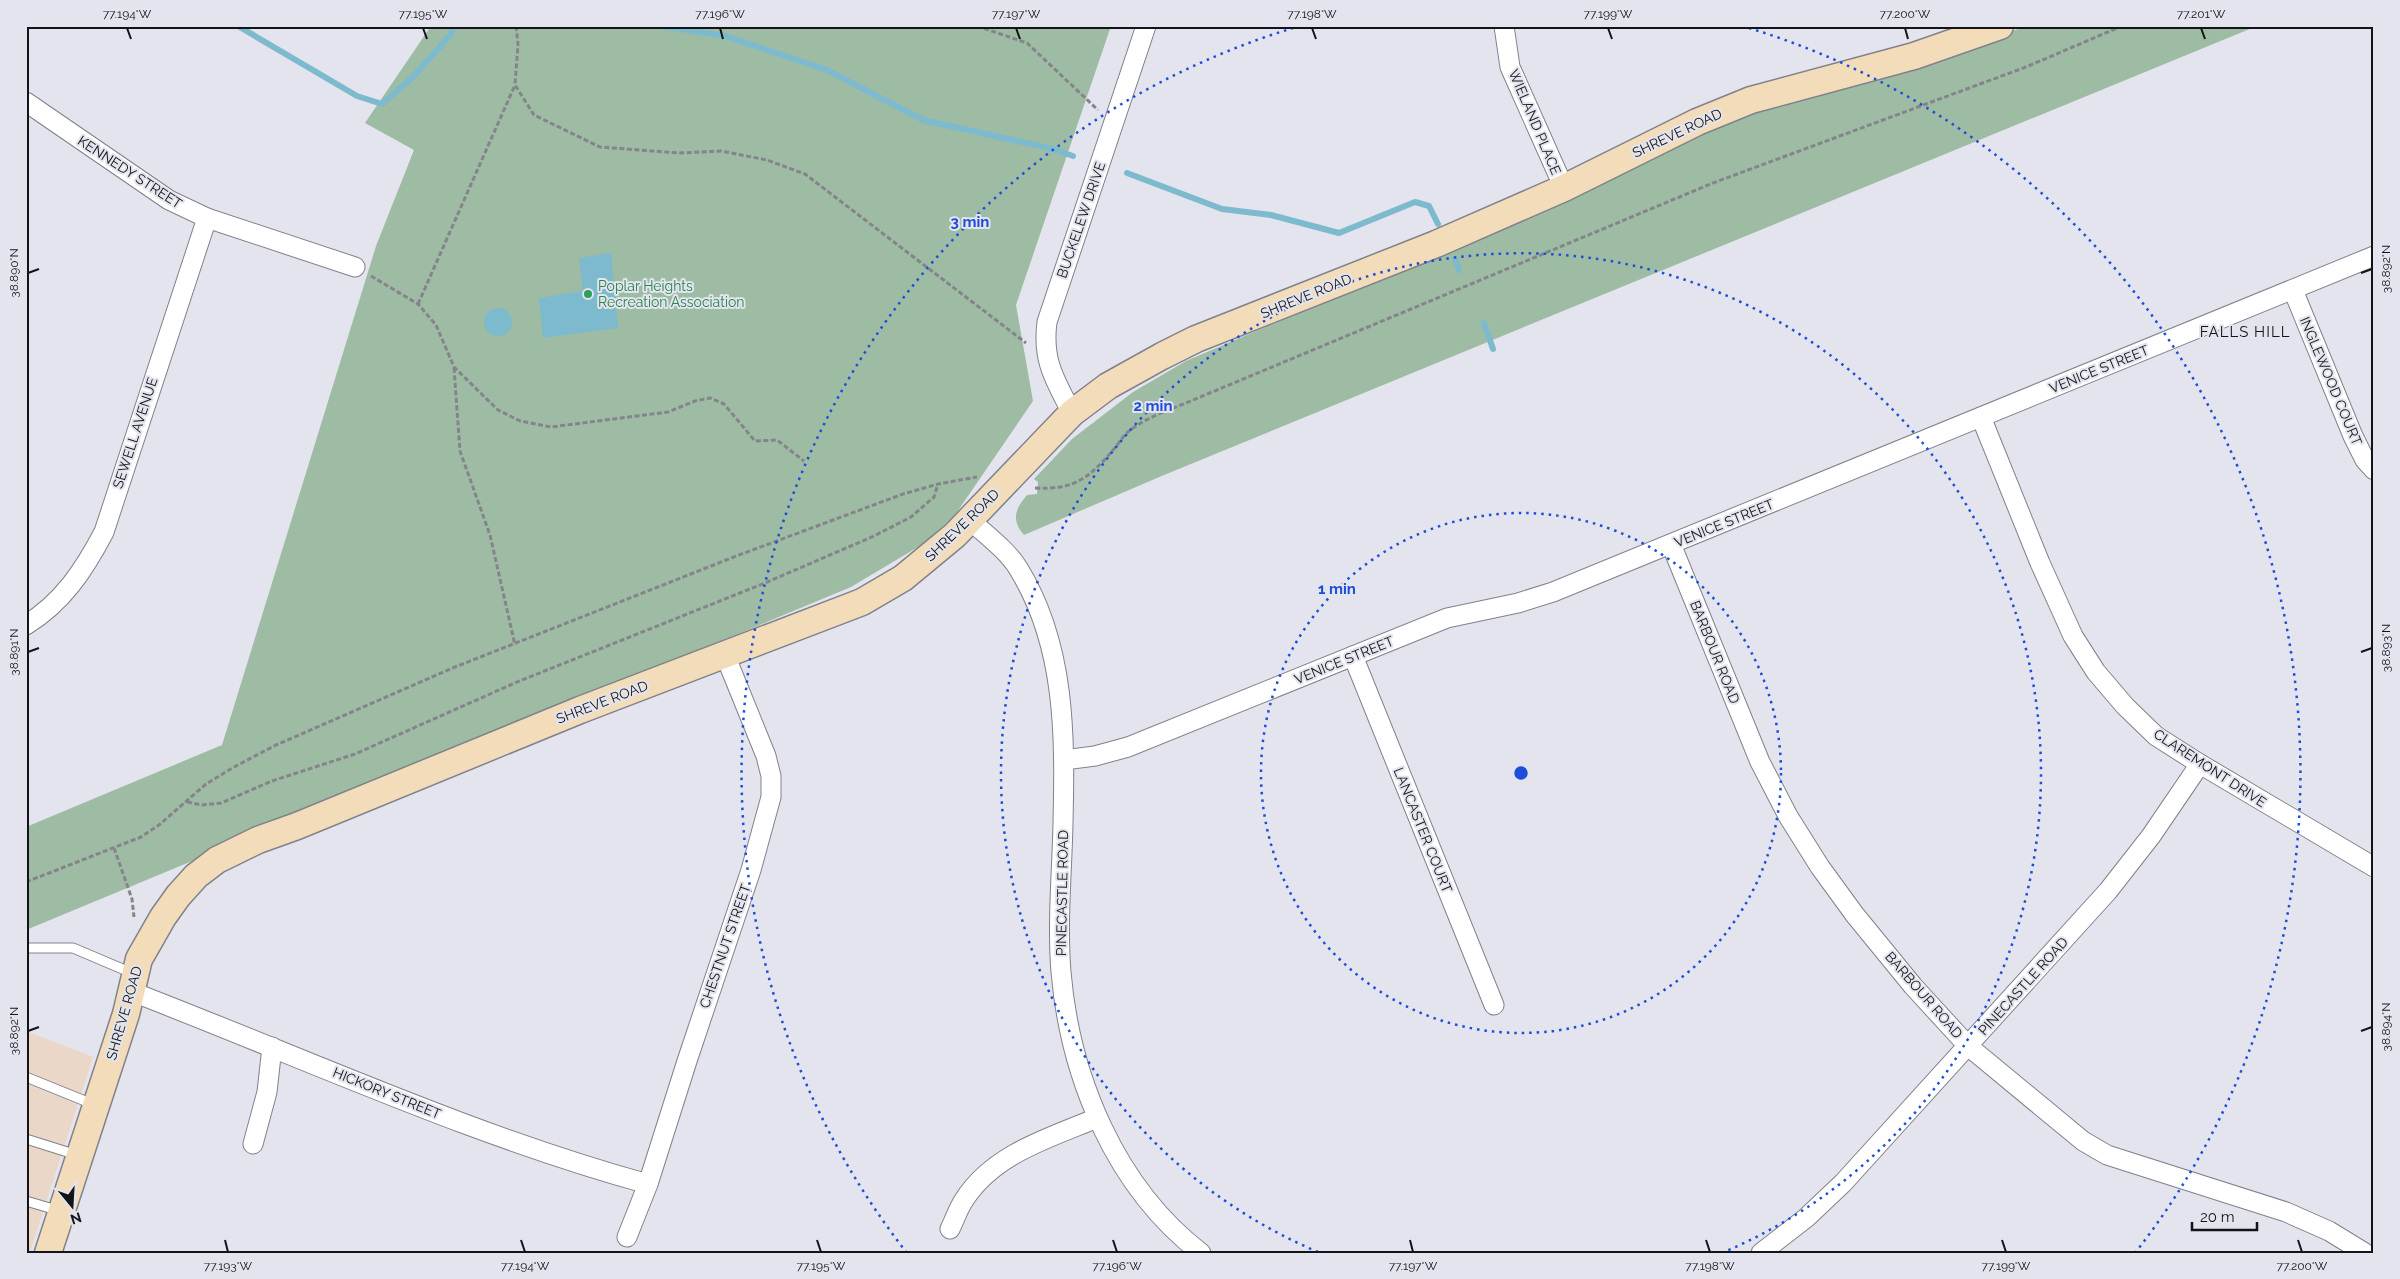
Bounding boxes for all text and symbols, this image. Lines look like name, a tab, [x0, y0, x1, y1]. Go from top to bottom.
text: 77.194°W	[103, 7, 152, 21]
text: 77.195°W	[399, 7, 448, 21]
text: 77.196°W	[695, 7, 745, 21]
text: 77.197°W	[992, 7, 1041, 21]
text: 77.198°W	[1287, 7, 1337, 21]
text: 77.199°W	[1584, 7, 1633, 21]
text: 77.200°W	[1880, 7, 1931, 21]
text: 77.201°W	[2177, 7, 2226, 21]
street label: WIELAND PLACE	[1506, 67, 1564, 177]
street label: SHREVE ROAD	[1630, 105, 1724, 161]
street label: KENNEDY STREET	[75, 132, 185, 212]
street label: BUCKELEW DRIVE	[1054, 160, 1108, 280]
text: 3 min	[951, 213, 989, 231]
text: 38.892°N	[2379, 245, 2393, 293]
text: 38.890°N	[7, 248, 21, 298]
street label: SHREVE ROAD	[1258, 270, 1354, 322]
place label: Poplar Heights Recreation Association	[598, 278, 744, 310]
marker: Poplar Heights Recreation Association	[582, 288, 594, 300]
street label: INGLEWOOD COURT	[2297, 314, 2366, 448]
district label: FALLS HILL	[2200, 323, 2290, 341]
street label: VENICE STREET	[2047, 342, 2151, 396]
street label: SEWELL AVENUE	[109, 375, 161, 491]
text: 2 min	[1134, 397, 1172, 415]
street label: SHREVE ROAD	[922, 486, 1002, 564]
street label: VENICE STREET	[1672, 496, 1776, 550]
text: 1 min	[1318, 580, 1356, 598]
street label: BARBOUR ROAD	[1687, 598, 1743, 706]
text: 38.893°N	[2379, 624, 2393, 672]
text: 38.891°N	[7, 628, 21, 676]
street label: VENICE STREET	[1292, 633, 1396, 687]
street label: SHREVE ROAD	[554, 677, 650, 727]
street label: CLAREMONT DRIVE	[2151, 726, 2269, 810]
centre of rings	[1512, 764, 1530, 782]
street label: LANCASTER COURT	[1391, 765, 1456, 895]
street label: PINECASTLE ROAD	[1053, 830, 1071, 956]
street label: CHESTNUT STREET	[696, 881, 754, 1010]
street label: PINECASTLE ROAD	[1975, 934, 2071, 1038]
street label: BARBOUR ROAD	[1882, 948, 1966, 1042]
street label: SHREVE ROAD	[103, 964, 145, 1062]
text: 38.894°N	[2379, 1003, 2393, 1051]
text: 38.892°N	[7, 1007, 21, 1055]
street label: HICKORY STREET	[331, 1064, 444, 1122]
north arrow	[48, 1182, 98, 1232]
scale bar	[2192, 1199, 2258, 1231]
text: 20 m	[2200, 1208, 2235, 1226]
text: N	[68, 1209, 84, 1228]
text: 77.193°W	[204, 1259, 253, 1273]
text: 77.194°W	[501, 1259, 550, 1273]
text: 77.195°W	[797, 1259, 846, 1273]
text: 77.196°W	[1092, 1259, 1142, 1273]
text: 77.197°W	[1389, 1259, 1438, 1273]
text: 77.198°W	[1685, 1259, 1735, 1273]
text: 77.199°W	[1982, 1259, 2031, 1273]
text: 77.200°W	[2277, 1259, 2328, 1273]

